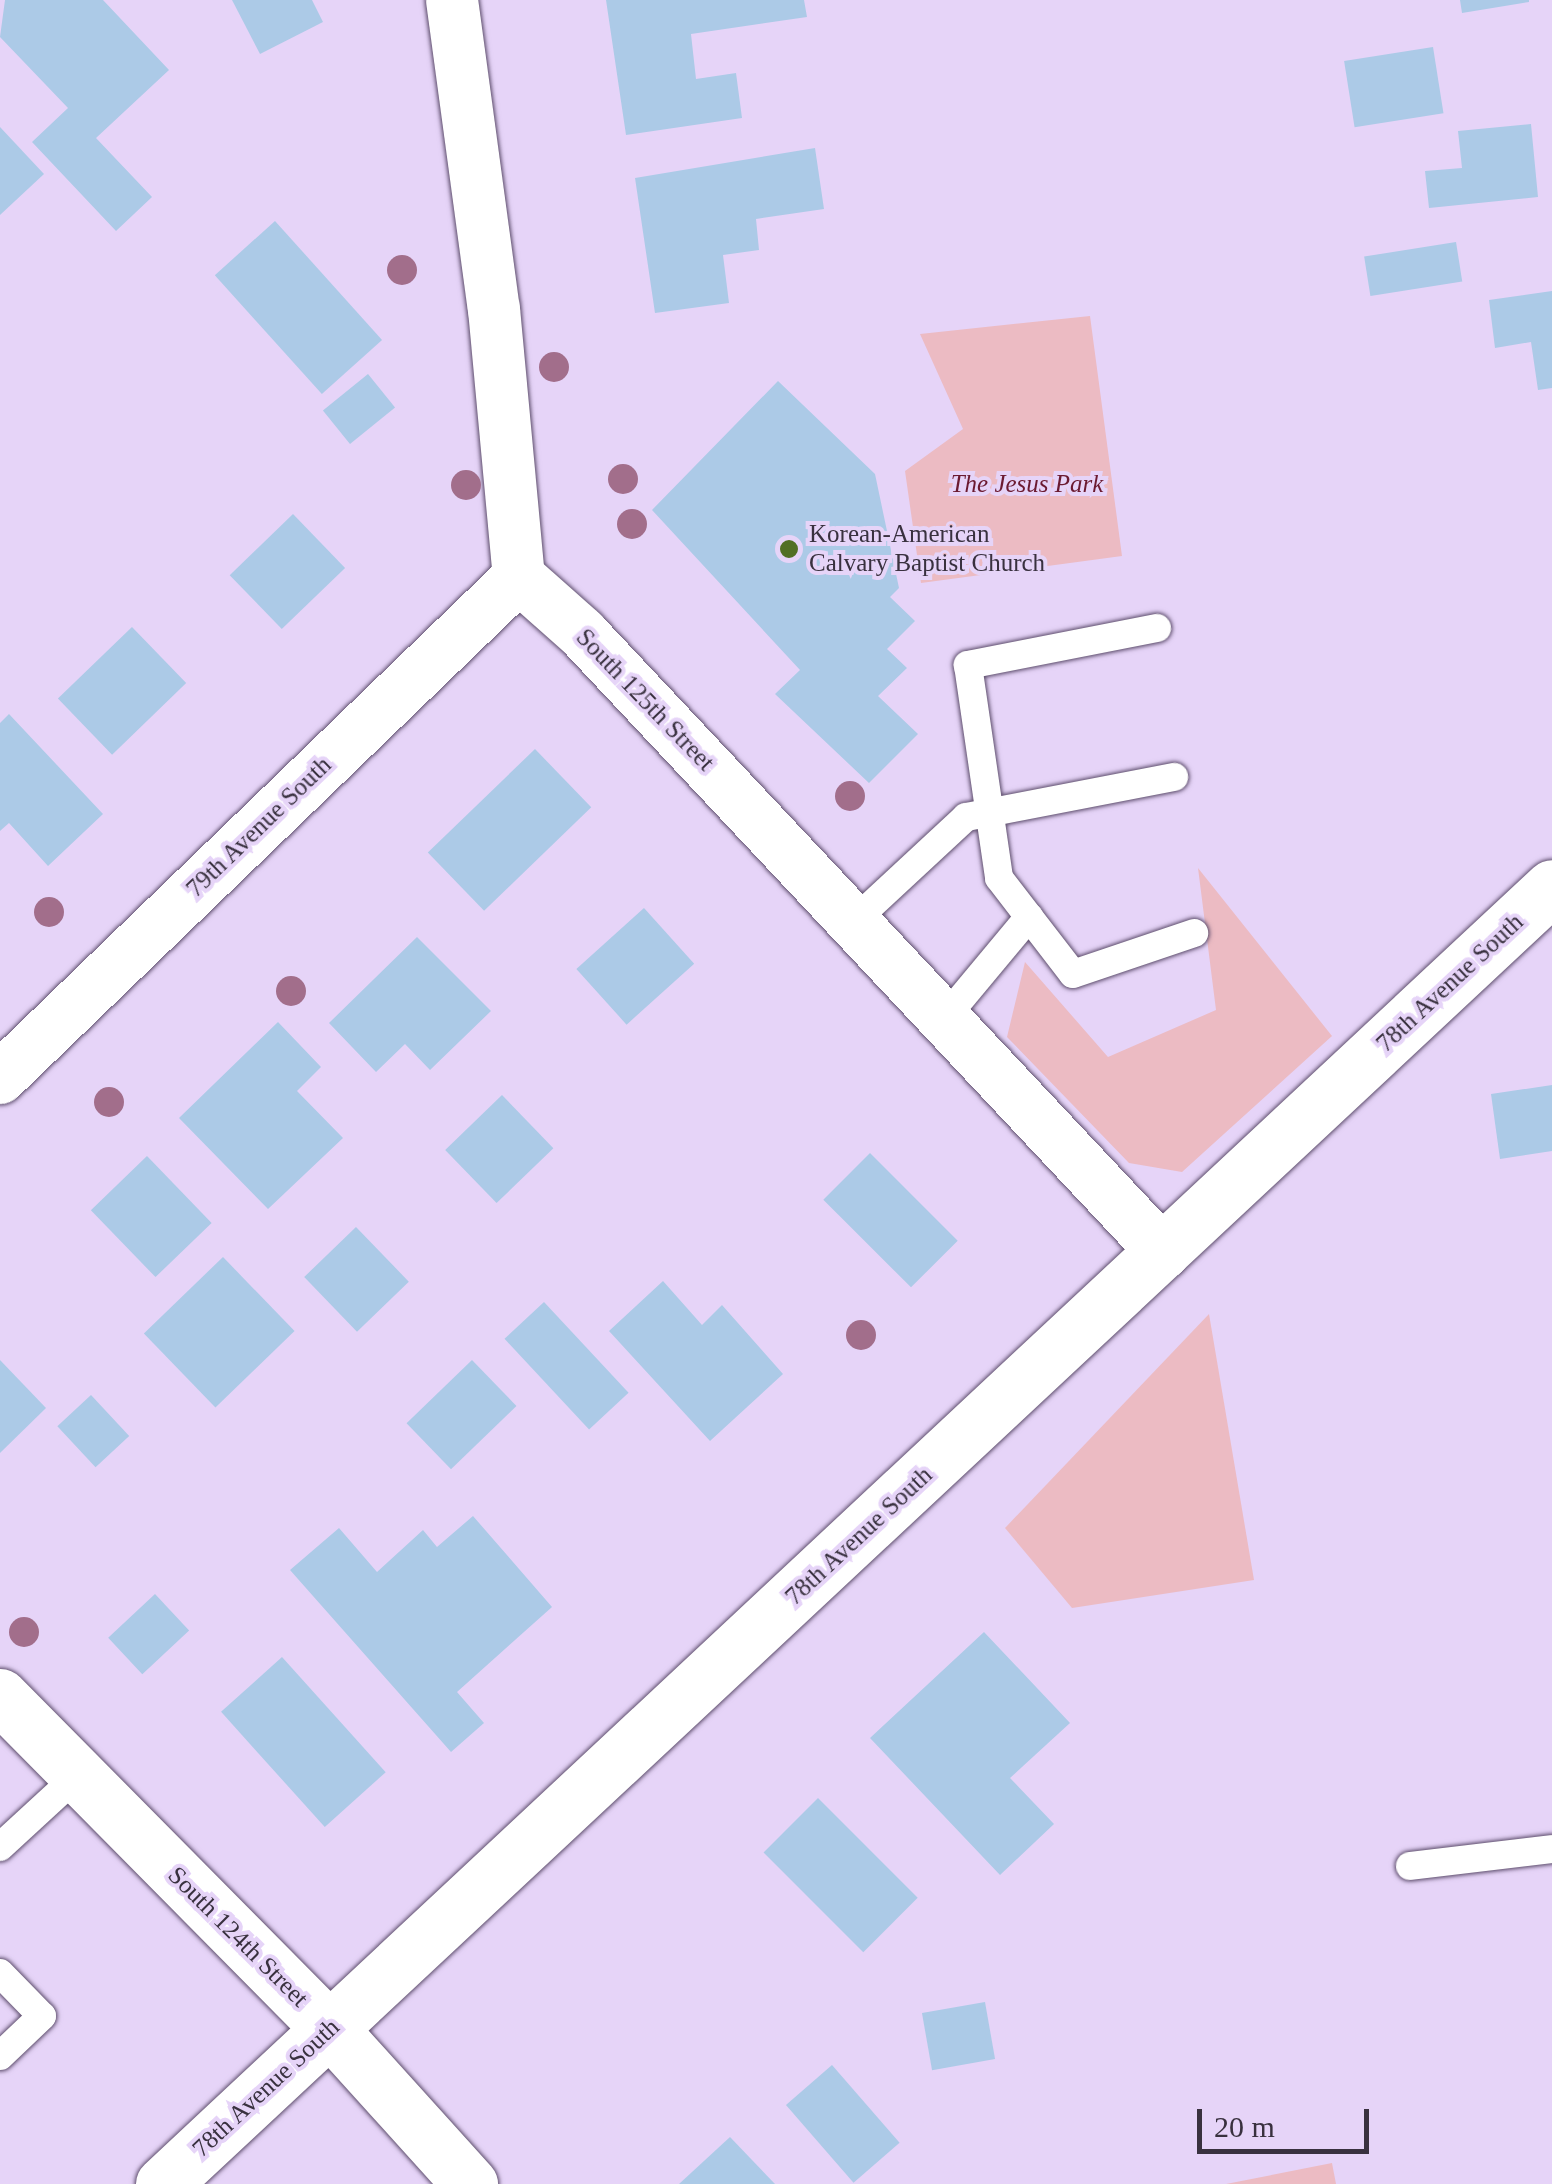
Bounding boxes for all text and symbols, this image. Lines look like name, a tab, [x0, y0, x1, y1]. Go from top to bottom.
park label: The Jesus Park	[951, 469, 1103, 499]
place label: Korean-American Calvary Baptist Church	[809, 520, 1045, 579]
marker: Korean-American Calvary Baptist Church	[778, 538, 800, 560]
street label: South 125th Street	[570, 623, 720, 777]
street label: 79th Avenue South	[180, 750, 338, 904]
street label: 78th Avenue South	[1370, 907, 1530, 1059]
street label: 78th Avenue South	[779, 1460, 939, 1612]
street label: South 124th Street	[162, 1861, 314, 2013]
street label: 78th Avenue South	[186, 2012, 346, 2164]
scale bar	[1202, 2089, 1374, 2151]
text: 20 m	[1214, 2110, 1275, 2143]

